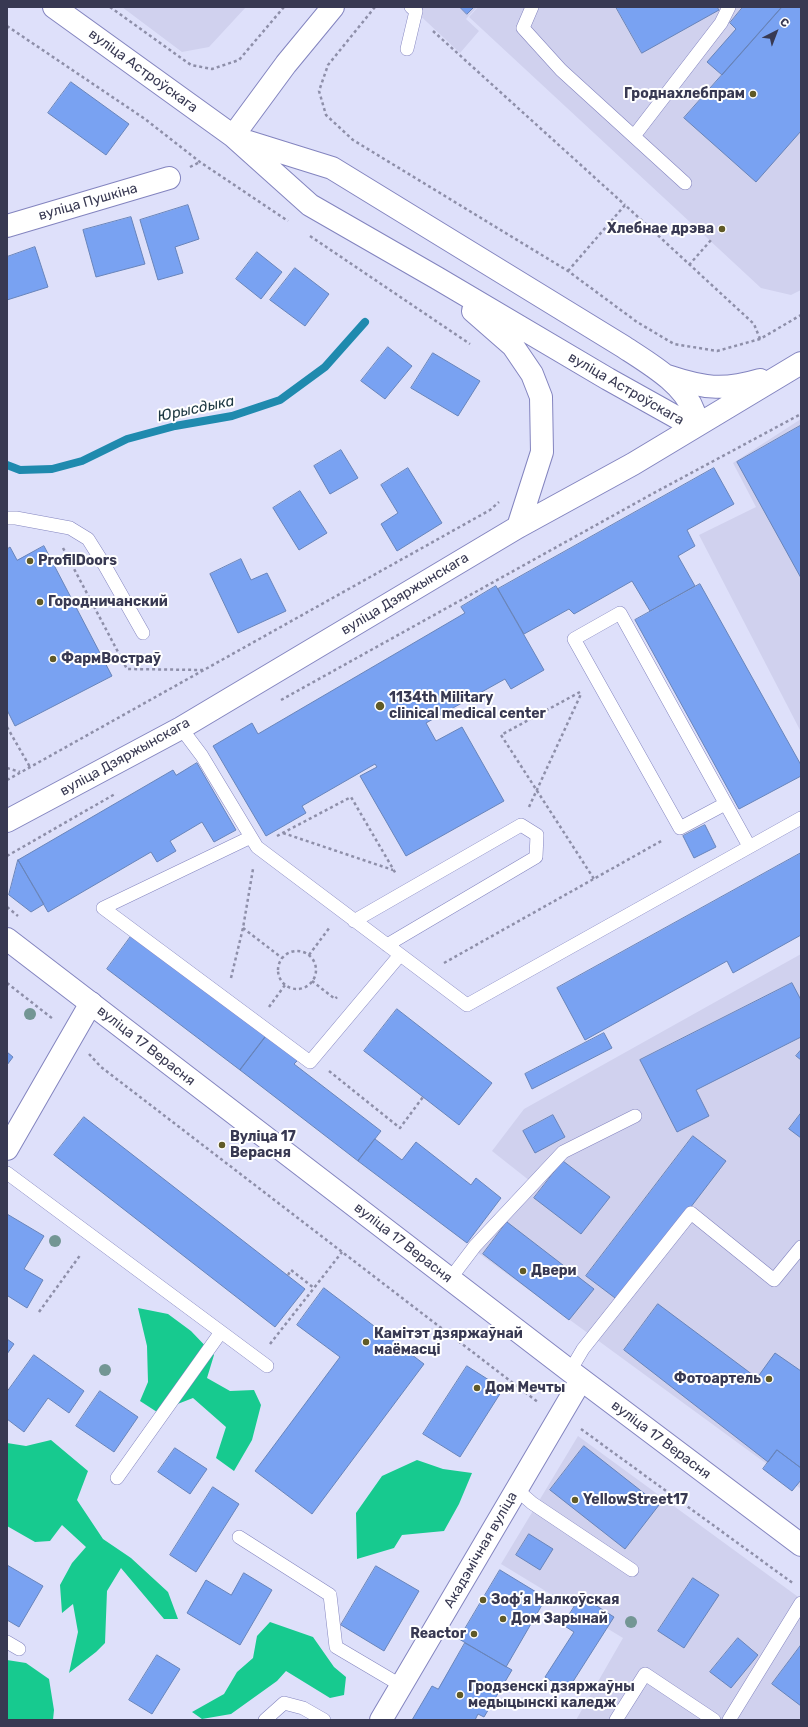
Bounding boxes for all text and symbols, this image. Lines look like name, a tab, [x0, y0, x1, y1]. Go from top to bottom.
north arrow	[756, 12, 796, 52]
text: С	[777, 15, 792, 30]
street label: вуліца Астроўскага	[85, 26, 201, 116]
place label: Гроднахлебпрам	[624, 86, 745, 102]
marker: Гроднахлебпрам	[748, 89, 758, 99]
street label: вуліца Пушкіна	[37, 180, 139, 224]
place label: Хлебнае дрэва	[607, 221, 714, 237]
marker: Хлебнае дрэва	[717, 224, 727, 234]
street label: вуліца Астроўскага	[565, 349, 687, 429]
water label: Юрысдыка	[156, 392, 236, 426]
street label: вуліца Дзяржынскага	[338, 549, 472, 639]
place label: ProfilDoors	[38, 553, 117, 569]
marker: ProfilDoors	[25, 556, 35, 566]
place label: Городничанский	[48, 594, 168, 610]
marker: Городничанский	[35, 597, 45, 607]
place label: ФармВостраў	[61, 651, 161, 667]
marker: ФармВостраў	[48, 654, 58, 664]
place label: 1134th Military clinical medical center	[389, 690, 546, 722]
marker: 1134th Military clinical medical center	[374, 700, 386, 712]
street label: вуліца Дзяржынскага	[57, 714, 193, 800]
street label: вуліца 17 Верасня	[93, 1002, 199, 1090]
place label: Вуліца 17 Верасня	[230, 1129, 296, 1162]
marker: Вуліца 17 Верасня	[217, 1140, 227, 1150]
street label: вуліца 17 Верасня	[350, 1199, 456, 1287]
place label: Двери	[531, 1263, 577, 1279]
marker: Двери	[518, 1266, 528, 1276]
place label: Камітэт дзяржаўнай маёмасці	[374, 1326, 523, 1358]
marker: Камітэт дзяржаўнай маёмасці	[361, 1337, 371, 1347]
place label: Фотоартель	[674, 1371, 761, 1387]
marker: Фотоартель	[764, 1374, 774, 1384]
place label: Дом Мечты	[485, 1380, 565, 1396]
marker: Дом Мечты	[472, 1383, 482, 1393]
street label: вуліца 17 Верасня	[608, 1397, 714, 1483]
street label: Акадэмічная вуліца	[441, 1489, 521, 1611]
place label: YellowStreet17	[583, 1492, 688, 1508]
marker: YellowStreet17	[570, 1495, 580, 1505]
place label: Зофʼя Налкоўская	[491, 1592, 620, 1608]
marker: Зофʼя Налкоўская	[478, 1595, 488, 1605]
place label: Дом Зарынай	[511, 1611, 608, 1627]
marker: Дом Зарынай	[498, 1614, 508, 1624]
place label: Reactor	[410, 1626, 466, 1642]
marker: Reactor	[469, 1629, 479, 1639]
place label: Гродзенскі дзяржаўны медыцынскі каледж	[468, 1679, 635, 1712]
marker: Гродзенскі дзяржаўны медыцынскі каледж	[455, 1690, 465, 1700]

